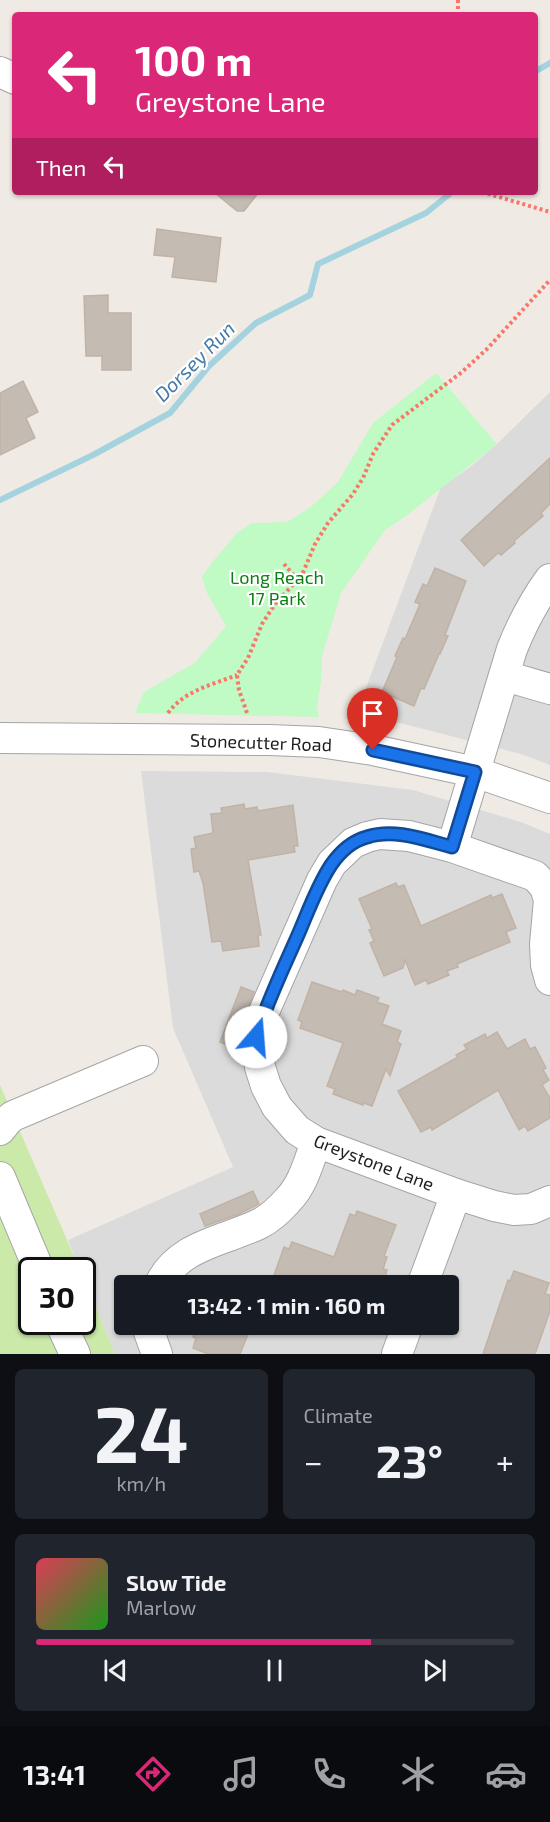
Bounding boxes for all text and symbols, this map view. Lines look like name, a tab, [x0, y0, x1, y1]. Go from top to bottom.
text: 100 m	[135, 34, 252, 84]
icon: left	[36, 36, 114, 114]
text: Greystone Lane	[135, 85, 326, 117]
icon: left	[98, 150, 131, 183]
text: Then	[36, 154, 86, 180]
water label: Dorsey Run	[149, 316, 240, 407]
park label: Long Reach 17 Park	[230, 566, 324, 609]
pin	[347, 688, 398, 750]
icon: arrive	[356, 697, 389, 730]
street label: Stonecutter Road	[190, 729, 332, 755]
position arrow	[224, 1005, 288, 1069]
street label: Greystone Lane	[311, 1129, 437, 1195]
speed limit sign: 30	[18, 1257, 96, 1335]
text: 13:42 · 1 min · 160 m	[188, 1292, 385, 1318]
text: 24	[94, 1385, 189, 1479]
text: Climate	[304, 1403, 373, 1427]
text: 23°	[376, 1433, 443, 1487]
text: −	[304, 1441, 323, 1481]
text: +	[496, 1441, 514, 1481]
text: km/h	[116, 1471, 166, 1495]
text: Slow Tide	[126, 1569, 226, 1595]
text: Marlow	[126, 1595, 196, 1619]
icon: previous	[99, 1654, 132, 1687]
icon: pause	[258, 1654, 291, 1687]
icon: next	[418, 1654, 451, 1687]
icon: directions	[132, 1753, 174, 1795]
icon: music	[220, 1753, 262, 1795]
icon: phone	[308, 1753, 350, 1795]
icon: climate	[397, 1753, 439, 1795]
icon: car	[485, 1753, 527, 1795]
text: 13:41	[23, 1758, 86, 1790]

